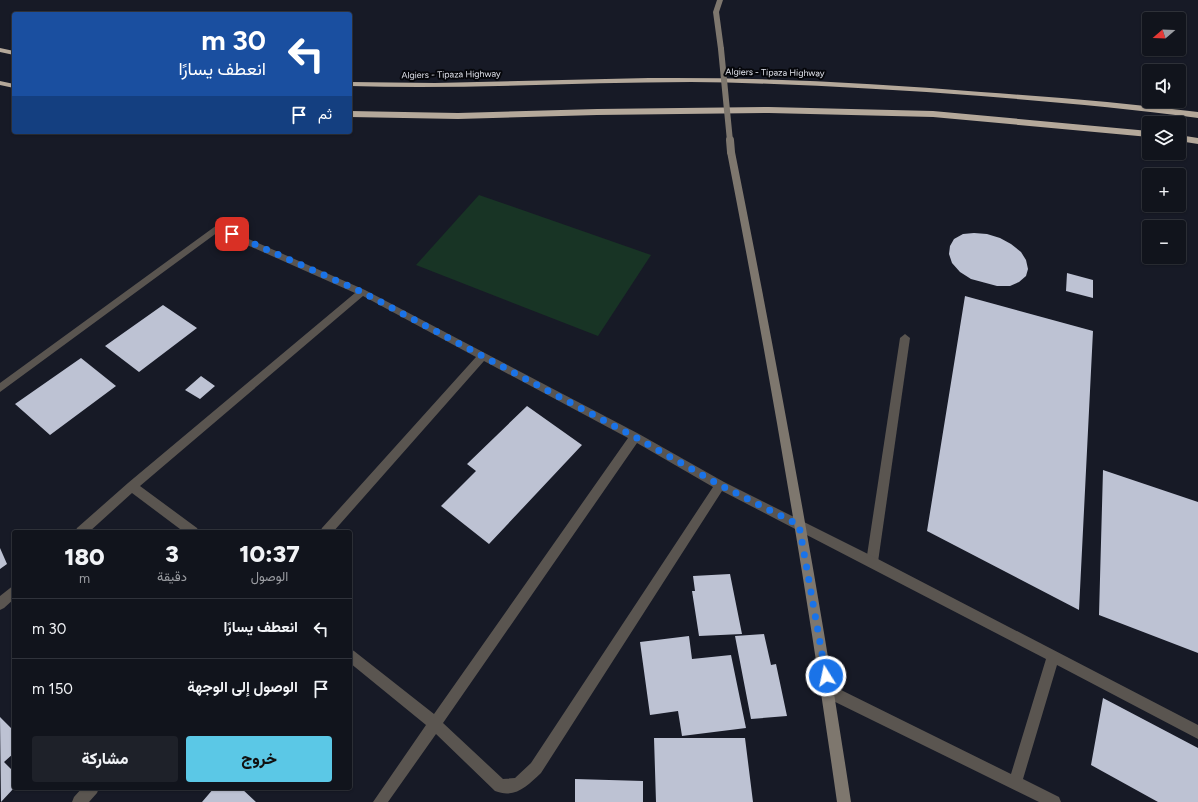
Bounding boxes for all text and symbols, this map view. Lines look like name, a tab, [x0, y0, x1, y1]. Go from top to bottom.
north arrow	[1142, 12, 1186, 56]
map controls	[1142, 12, 1186, 264]
text: 30 m	[201, 23, 266, 57]
icon: left	[280, 28, 332, 80]
text: انعطف يسارًا	[178, 58, 266, 80]
button: sound	[1142, 64, 1186, 108]
street label: Algiers - Tipaza Highway	[725, 66, 825, 78]
street label: Algiers - Tipaza Highway	[401, 68, 501, 80]
icon: arrive	[288, 104, 310, 126]
text: ثم	[318, 105, 332, 123]
button: layers	[1142, 116, 1186, 160]
button: +	[1142, 168, 1186, 212]
pin	[215, 217, 249, 251]
button: −	[1142, 220, 1186, 264]
icon: arrive	[221, 223, 243, 245]
text: 3	[165, 539, 179, 568]
text: 10:37	[239, 539, 300, 568]
text: 180	[64, 542, 105, 571]
text: دقيقة	[157, 569, 187, 584]
text: الوصول	[251, 569, 288, 584]
text: m	[79, 571, 90, 586]
text: انعطف يسارًا	[223, 618, 298, 636]
icon: left	[310, 618, 332, 640]
text: 30 m	[32, 620, 66, 638]
position arrow	[805, 655, 847, 697]
text: الوصول إلى الوجهة	[187, 678, 298, 696]
icon: arrive	[310, 678, 332, 700]
text: 150 m	[32, 680, 73, 698]
button: مشاركة	[32, 736, 178, 782]
button: خروج	[186, 736, 332, 782]

